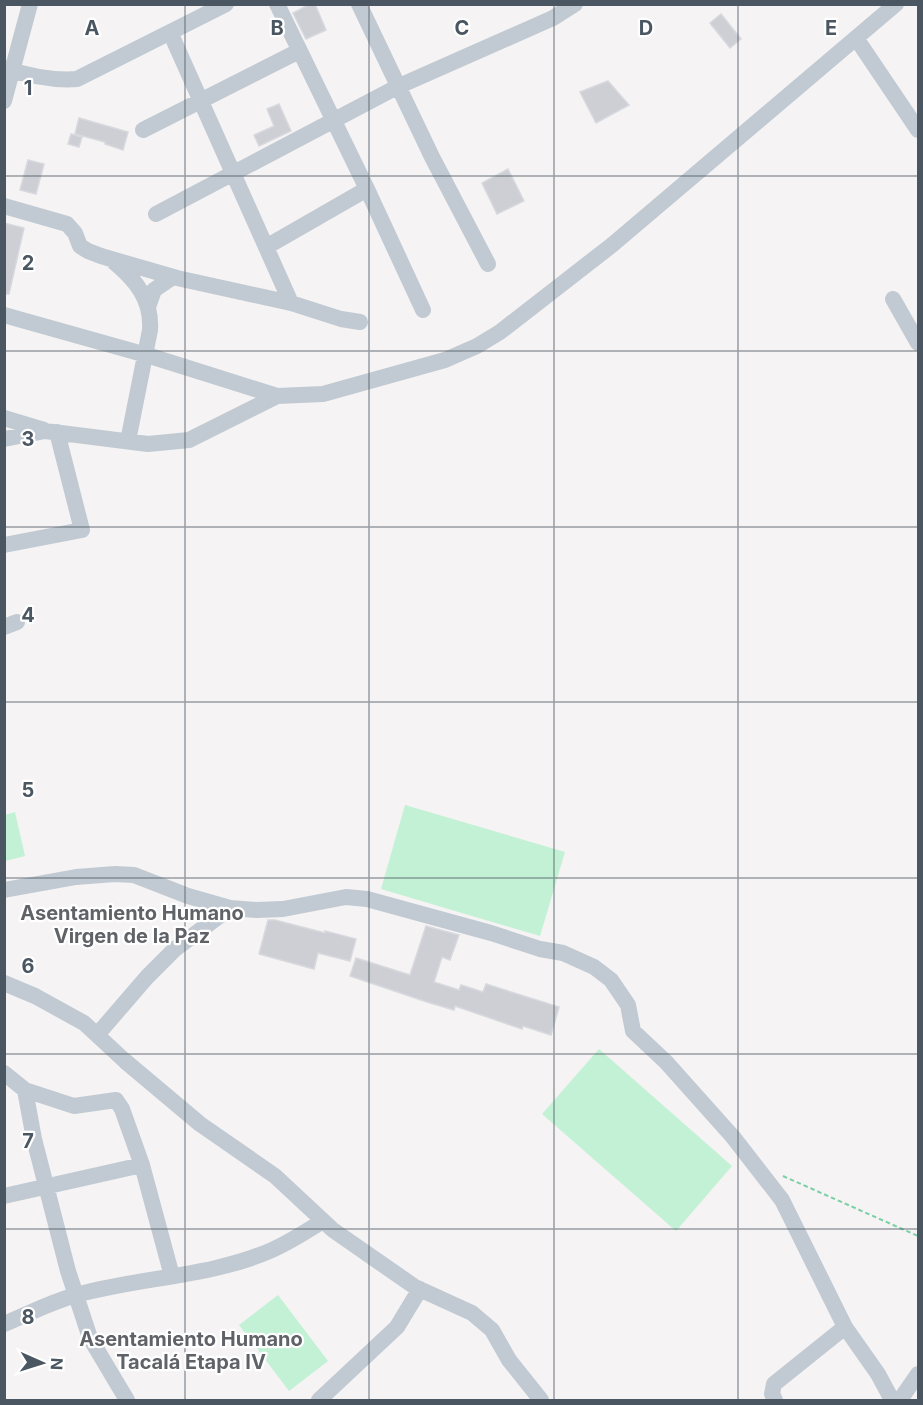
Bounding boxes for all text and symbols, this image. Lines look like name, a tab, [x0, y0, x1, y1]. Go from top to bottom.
text: A	[85, 16, 100, 40]
text: B	[270, 16, 284, 40]
text: C	[455, 16, 469, 40]
text: D	[639, 16, 653, 40]
text: E	[825, 16, 837, 40]
text: 1	[24, 76, 32, 100]
text: 2	[22, 251, 34, 275]
text: 3	[22, 427, 34, 451]
text: 4	[21, 603, 35, 627]
text: 5	[22, 778, 34, 802]
district label: Asentamiento Humano Virgen de la Paz	[20, 901, 244, 948]
text: 6	[22, 954, 35, 978]
text: 7	[22, 1129, 34, 1153]
text: 8	[21, 1305, 35, 1329]
district label: Asentamiento Humano Tacalá Etapa IV	[79, 1327, 303, 1374]
north arrow	[12, 1333, 72, 1393]
text: N	[47, 1357, 67, 1370]

